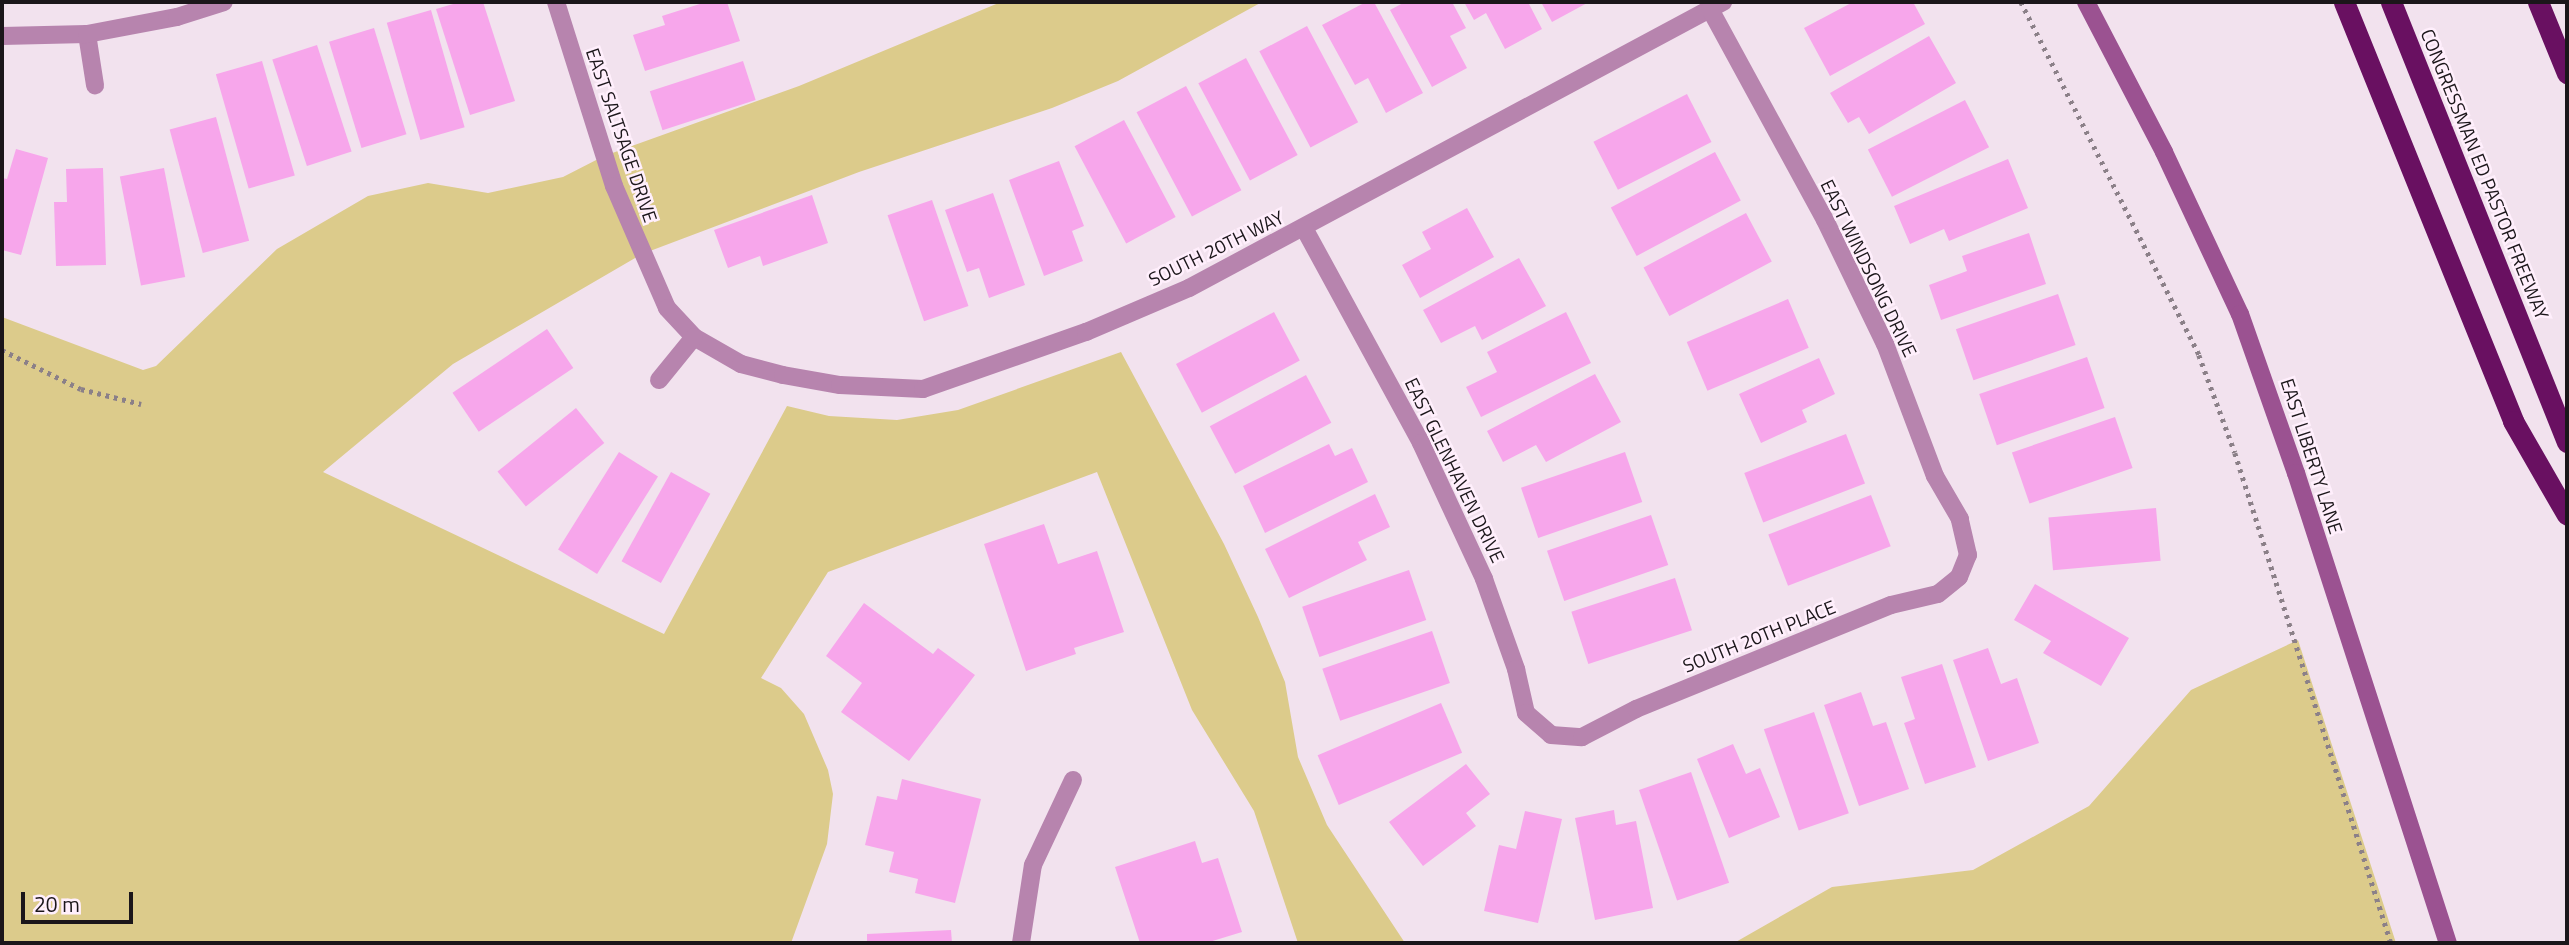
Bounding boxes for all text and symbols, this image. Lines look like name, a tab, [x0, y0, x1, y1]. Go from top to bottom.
street label: CONGRESSMAN ED PASTOR FREEWAY	[2416, 25, 2554, 323]
street label: EAST SALTSAGE DRIVE	[581, 45, 663, 225]
street label: EAST WINDSONG DRIVE	[1816, 176, 1922, 360]
street label: SOUTH 20TH WAY	[1145, 205, 1287, 291]
street label: EAST GLENHAVEN DRIVE	[1400, 374, 1510, 566]
street label: EAST LIBERTY LANE	[2276, 376, 2348, 536]
street label: SOUTH 20TH PLACE	[1679, 595, 1839, 677]
scale bar	[24, 878, 136, 922]
text: 20 m	[34, 888, 80, 920]

